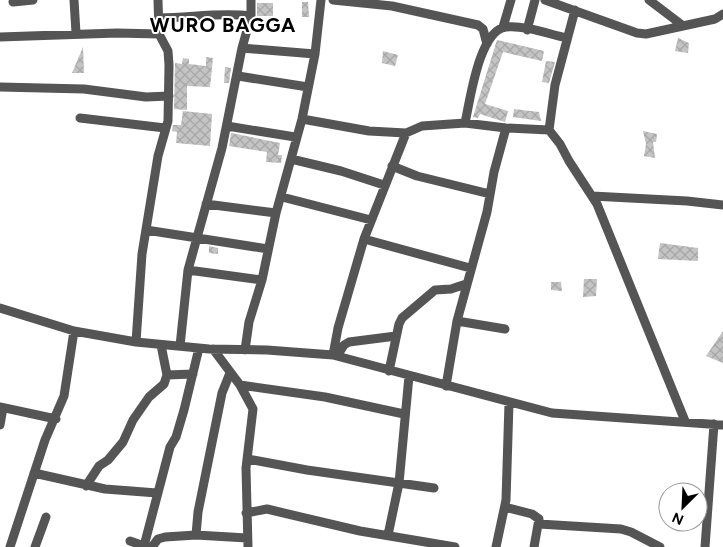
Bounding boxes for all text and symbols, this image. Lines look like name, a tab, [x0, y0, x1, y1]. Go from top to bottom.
district label: WURO BAGGA	[150, 13, 296, 37]
north arrow	[658, 482, 708, 532]
text: N	[670, 508, 686, 528]

